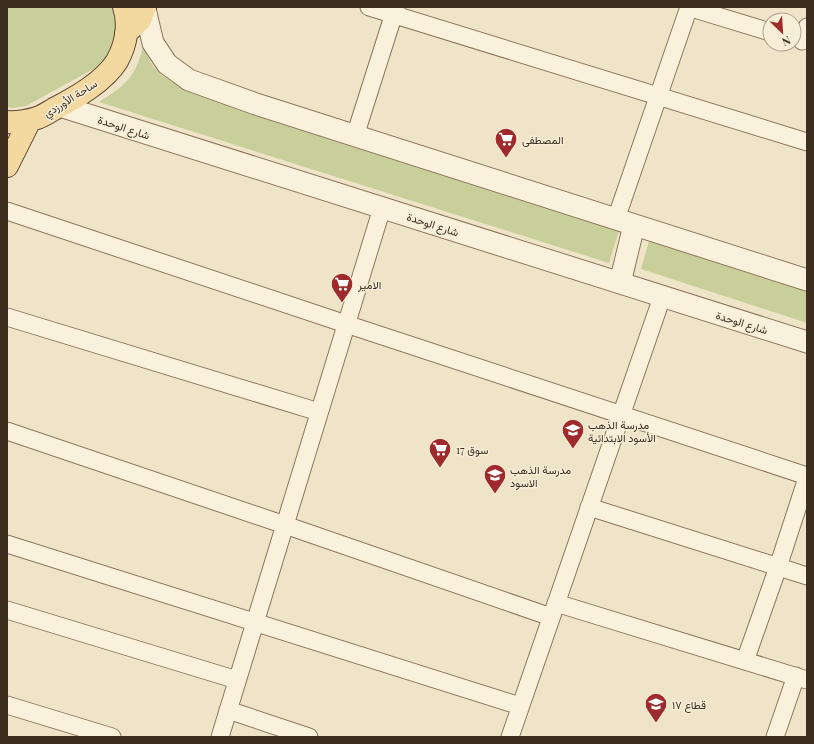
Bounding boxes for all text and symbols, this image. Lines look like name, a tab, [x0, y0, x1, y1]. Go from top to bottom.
north arrow	[762, 12, 802, 52]
text: N	[780, 33, 793, 50]
street label: ساحة الأورزدي	[40, 75, 102, 123]
street label: شارع الوحدة	[96, 112, 152, 143]
supermarket icon: المصطفى	[493, 126, 519, 159]
place label: المصطفى	[522, 132, 564, 147]
street label: شارع الوحدة	[405, 209, 461, 240]
supermarket icon: الامير	[329, 271, 355, 304]
place label: الامير	[357, 277, 381, 292]
street label: شارع الوحدة	[714, 307, 770, 338]
school or university icon: مدرسة الذهب الأسود الابتدائية	[560, 417, 586, 450]
place label: مدرسة الذهب الأسود الابتدائية	[588, 417, 656, 445]
supermarket icon: سوق 17	[427, 436, 453, 469]
place label: سوق 17	[456, 442, 489, 457]
school or university icon: مدرسة الذهب الاسود	[482, 462, 508, 495]
place label: مدرسة الذهب الاسود	[510, 462, 571, 490]
school or university icon: قطاع ١٧	[643, 691, 669, 724]
place label: قطاع ١٧	[672, 697, 706, 713]

